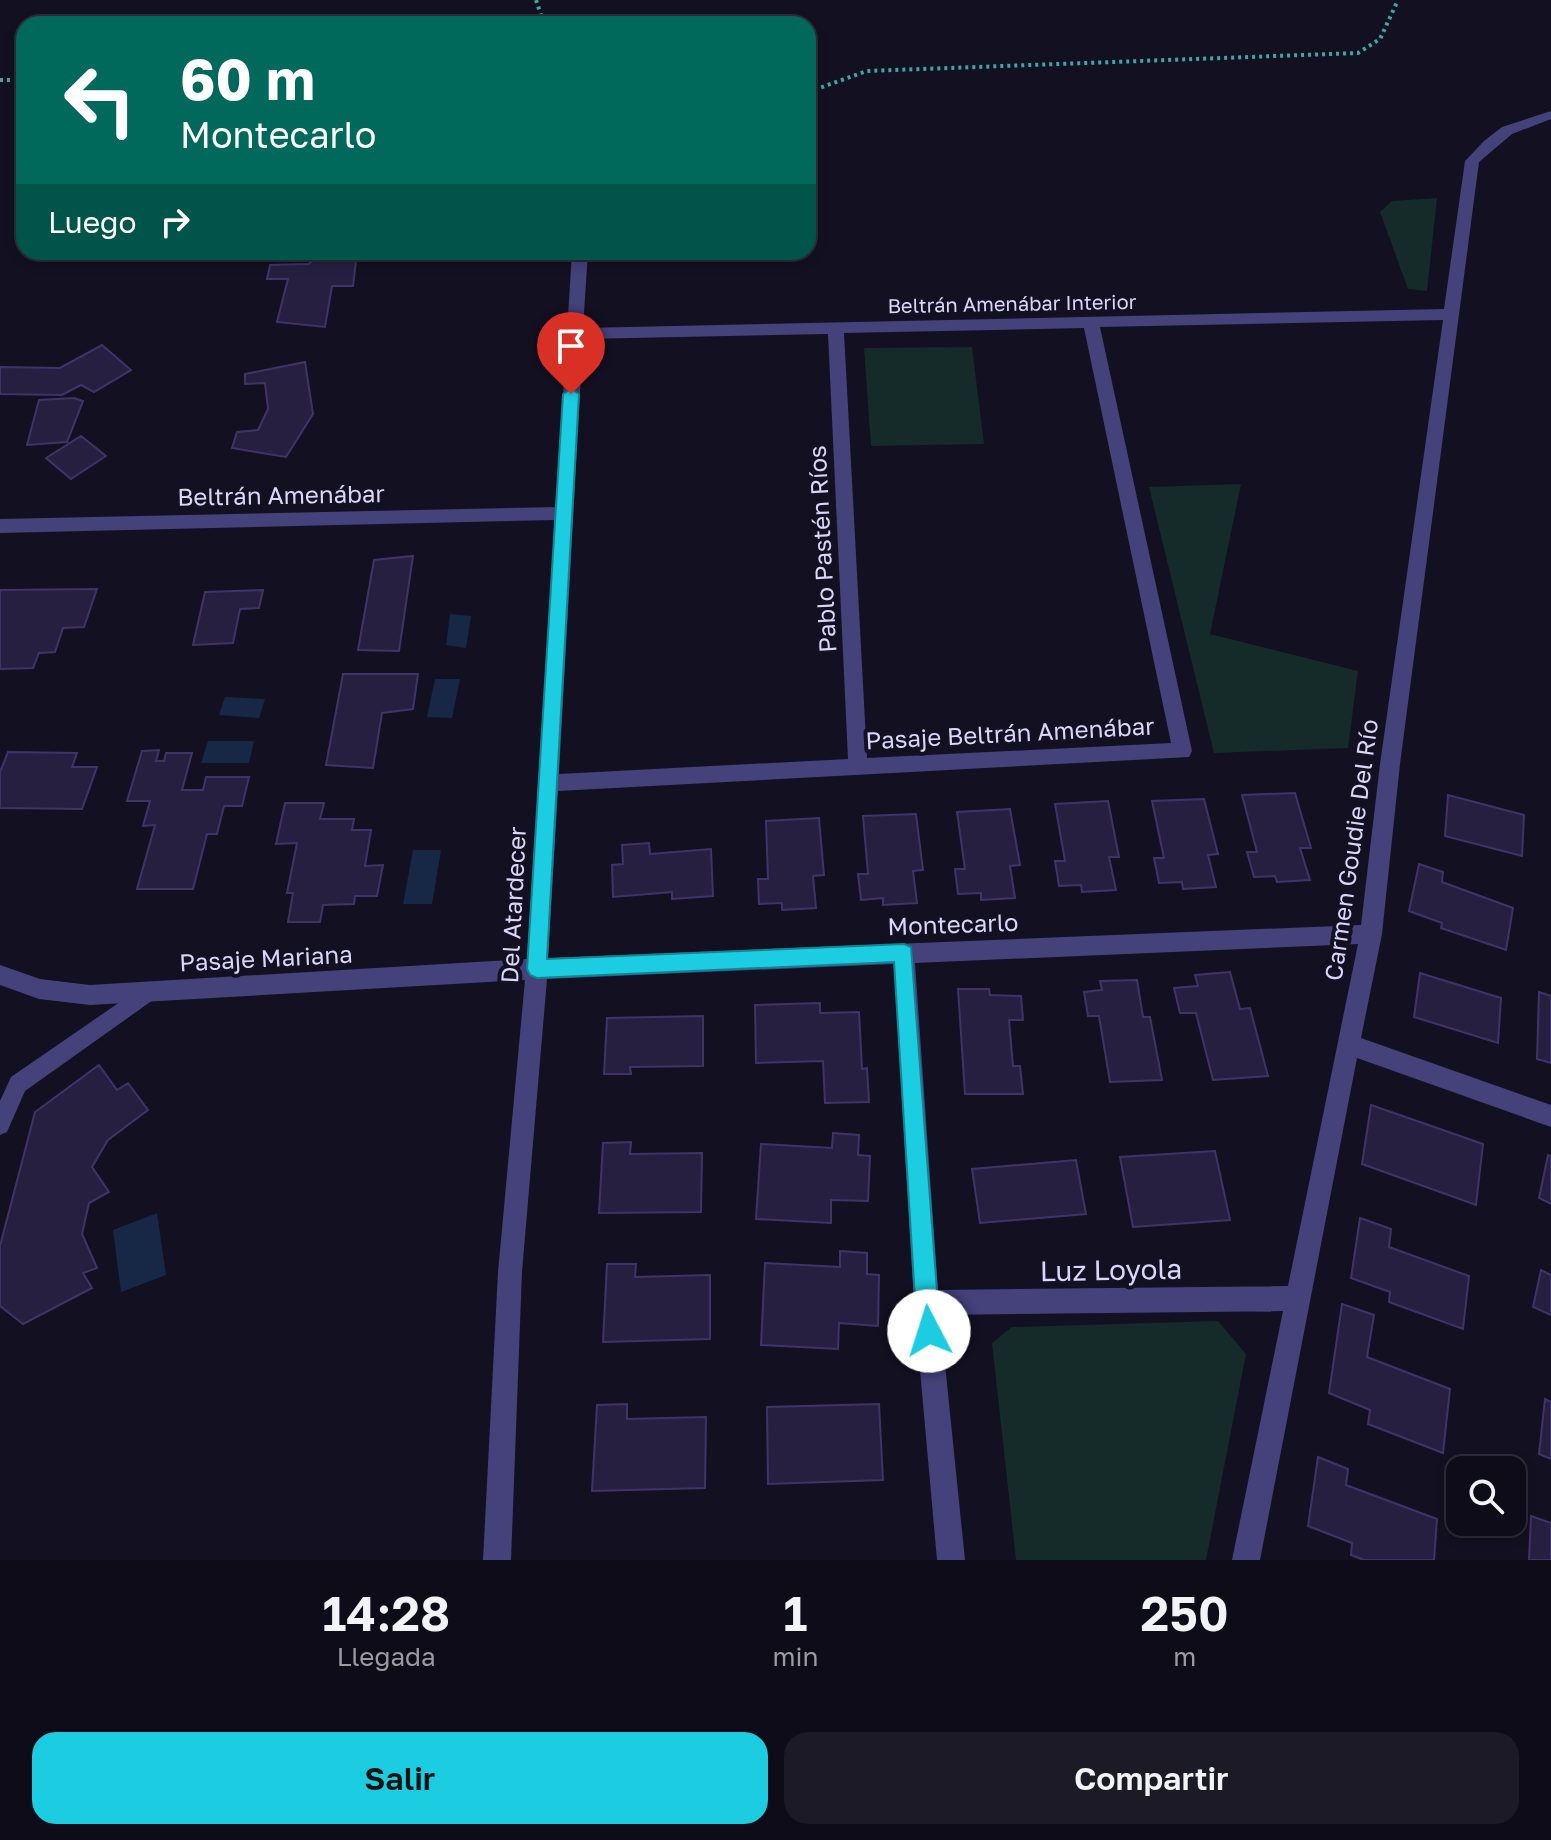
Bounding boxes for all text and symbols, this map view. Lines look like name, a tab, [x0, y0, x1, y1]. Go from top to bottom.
text: 60 m	[180, 45, 315, 112]
icon: left	[48, 48, 152, 152]
text: Montecarlo	[180, 113, 376, 156]
icon: right	[153, 200, 197, 244]
text: Luego	[48, 204, 137, 240]
street label: Beltrán Amenábar Interior	[887, 289, 1137, 317]
pin	[537, 312, 605, 394]
icon: arrive	[549, 324, 593, 368]
street label: Pablo Pastén Ríos	[802, 445, 841, 653]
street label: Beltrán Amenábar	[177, 478, 385, 511]
street label: Pasaje Beltrán Amenábar	[865, 710, 1155, 755]
street label: Carmen Goudie Del Río	[1318, 717, 1383, 982]
street label: Del Atardecer	[494, 826, 531, 984]
street label: Montecarlo	[887, 907, 1019, 940]
street label: Pasaje Mariana	[179, 938, 353, 977]
street label: Luz Loyola	[1040, 1252, 1182, 1287]
position arrow	[887, 1289, 971, 1373]
map controls	[1446, 1456, 1526, 1536]
button: search	[1446, 1456, 1526, 1536]
text: 14:28	[322, 1584, 450, 1642]
text: 1	[783, 1584, 808, 1642]
text: 250	[1141, 1584, 1229, 1642]
text: Llegada	[337, 1641, 436, 1672]
text: min	[772, 1641, 818, 1672]
text: m	[1173, 1641, 1196, 1672]
button: Salir	[32, 1732, 768, 1824]
button: Compartir	[784, 1732, 1519, 1824]

